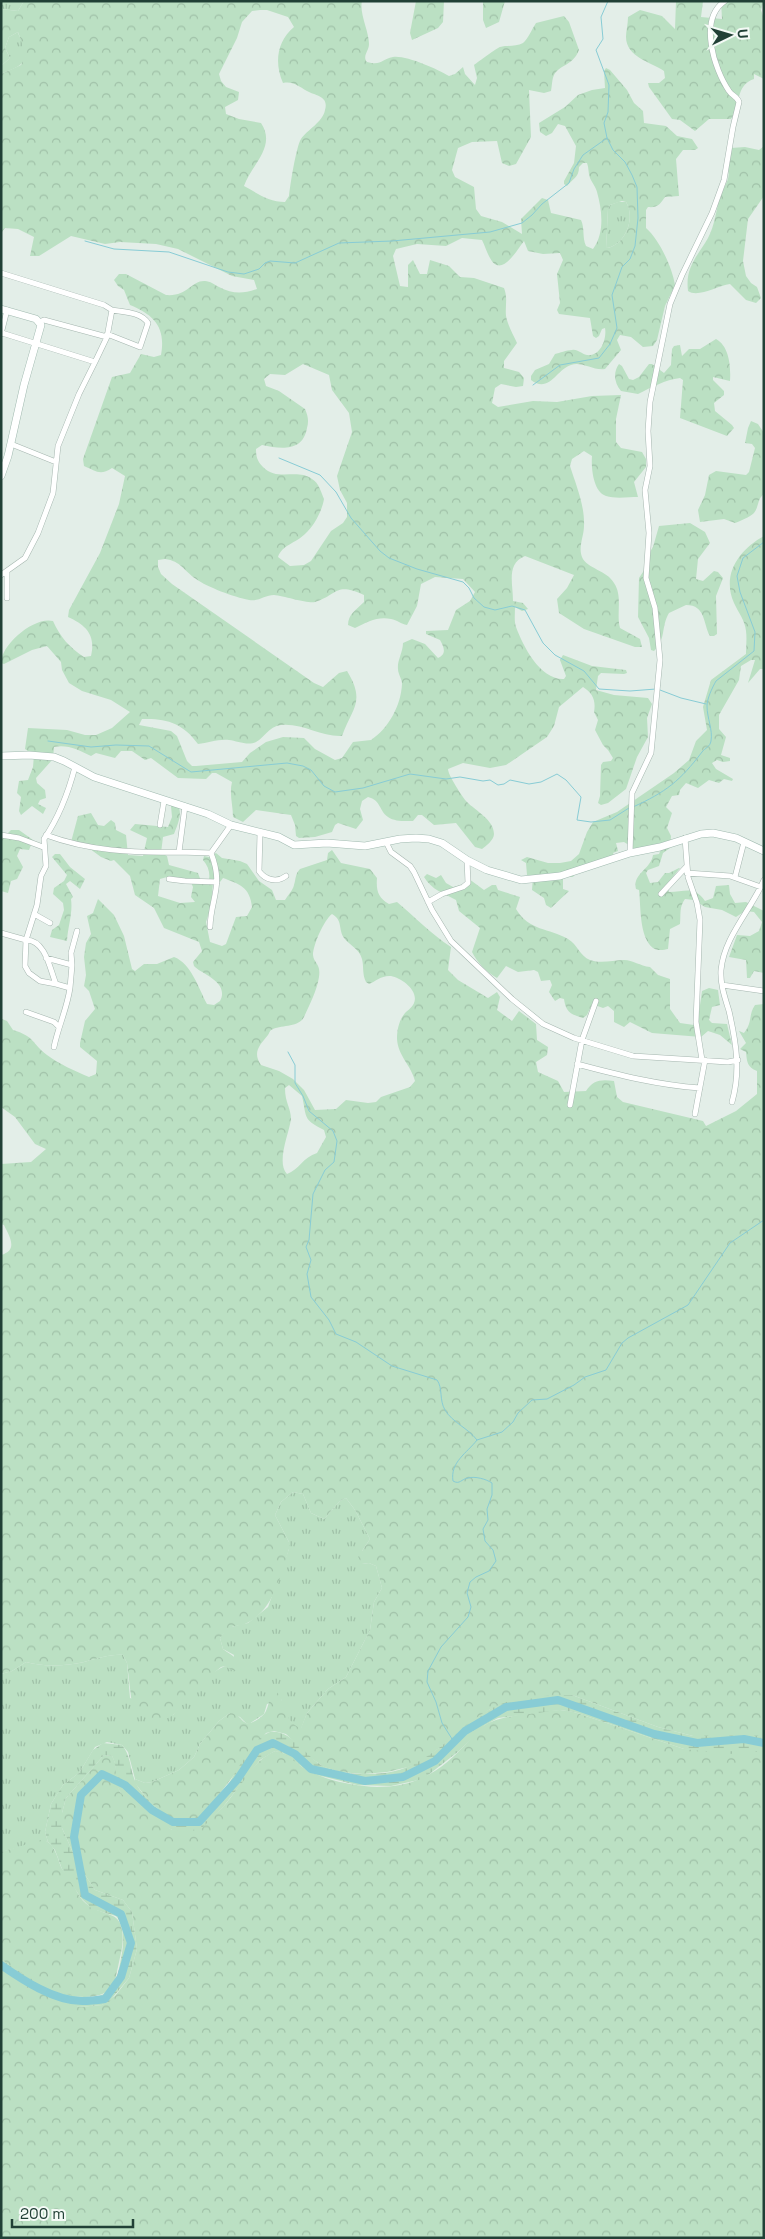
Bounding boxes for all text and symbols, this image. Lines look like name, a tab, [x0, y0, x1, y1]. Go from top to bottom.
north arrow	[705, 10, 755, 60]
text: U	[734, 28, 752, 39]
scale bar	[12, 2196, 134, 2228]
text: 200 m	[20, 2204, 65, 2223]

